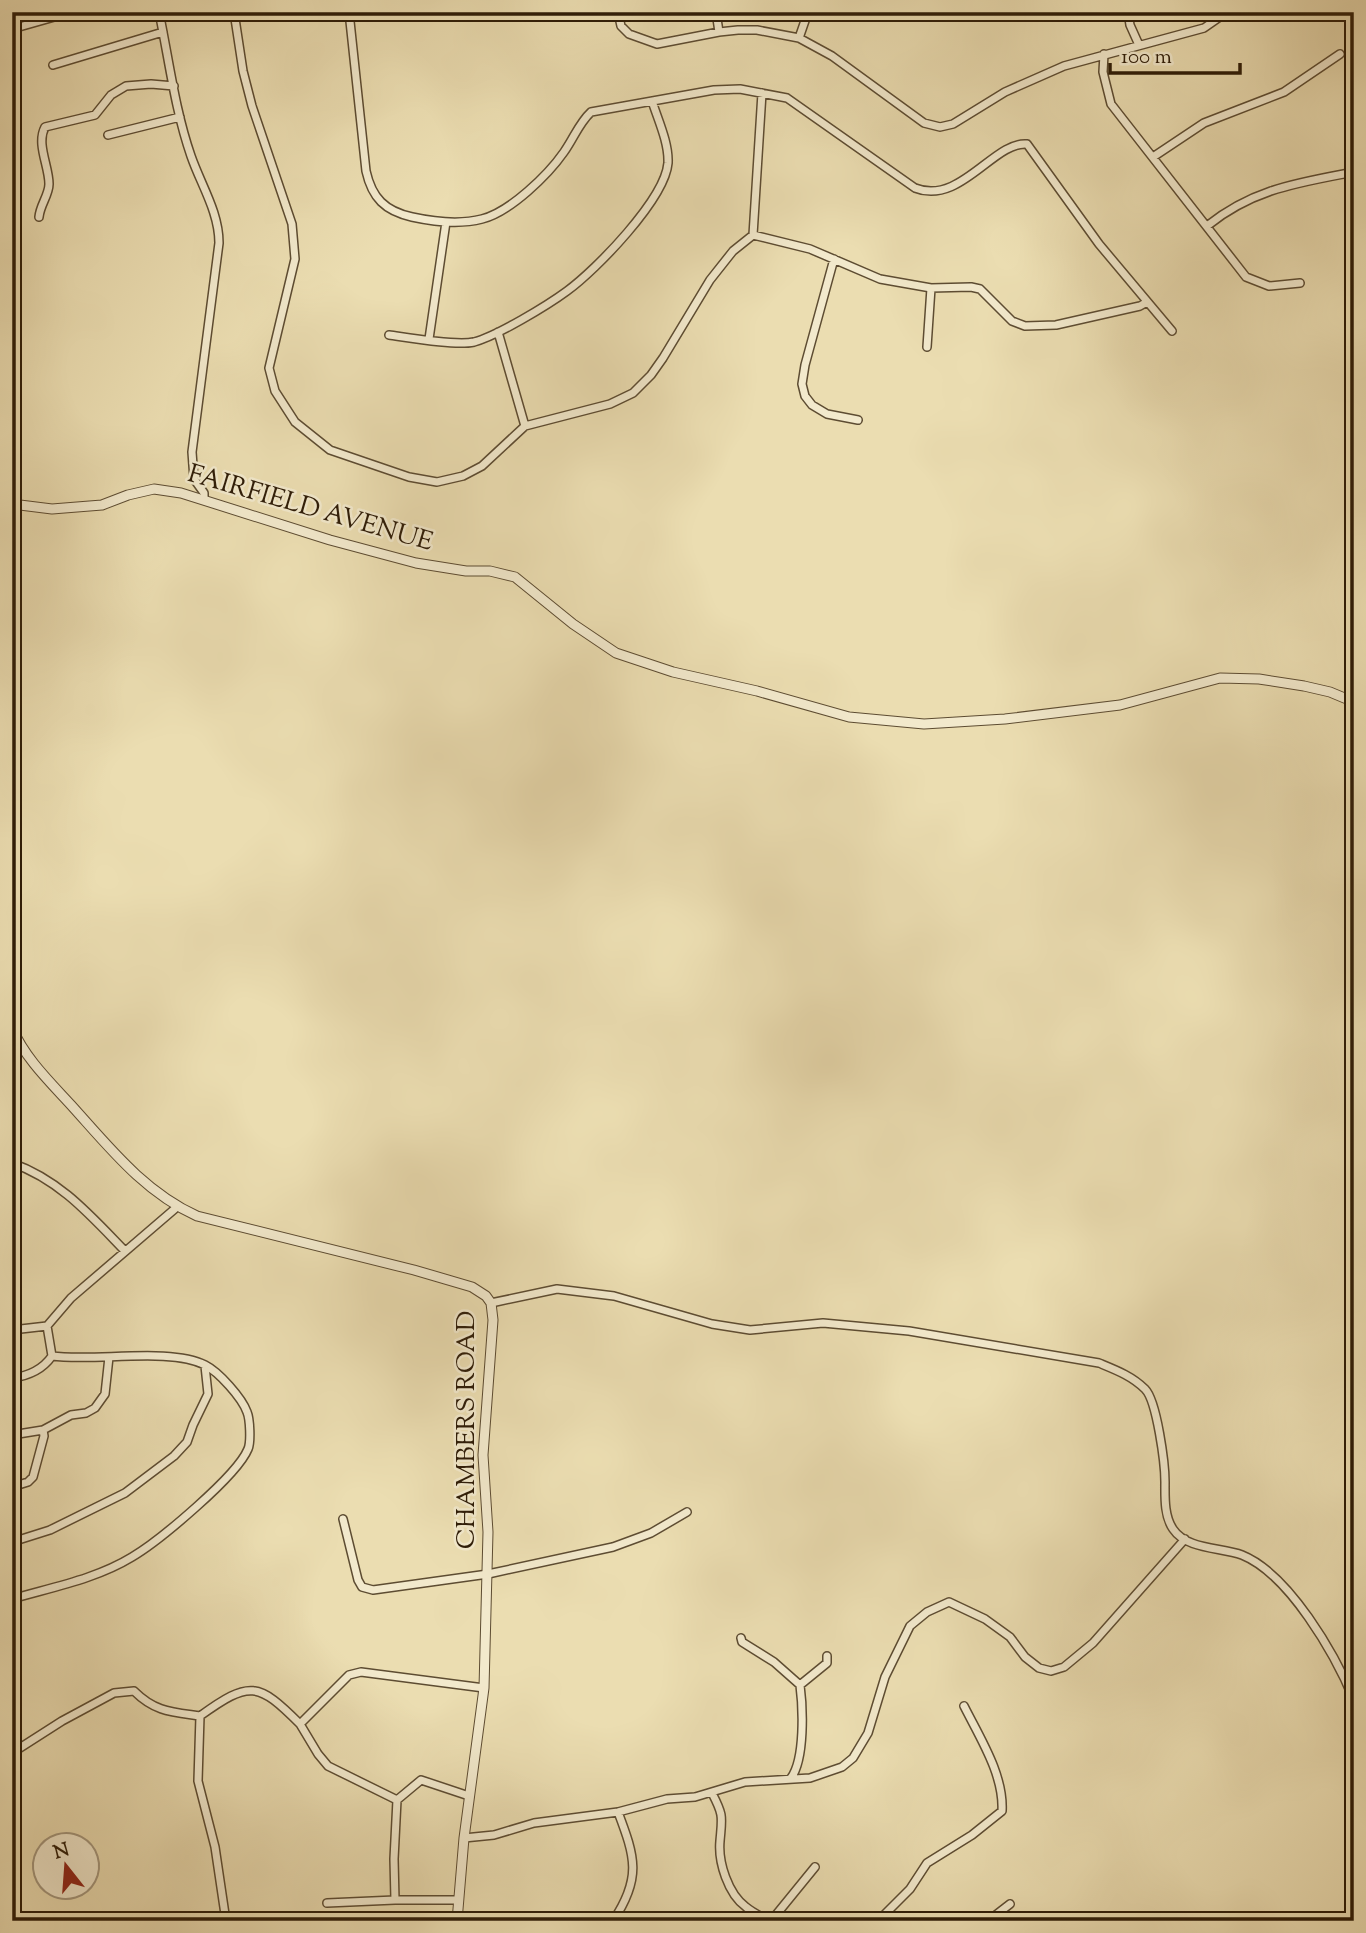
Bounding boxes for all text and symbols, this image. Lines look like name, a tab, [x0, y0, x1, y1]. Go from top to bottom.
scale bar	[1110, 32, 1240, 76]
text: 100 m	[1121, 43, 1172, 73]
street label: FAIRFIELD AVENUE	[183, 456, 437, 562]
street label: CHAMBERS ROAD	[449, 1311, 486, 1549]
north arrow	[32, 1832, 102, 1902]
text: N	[51, 1837, 73, 1867]

